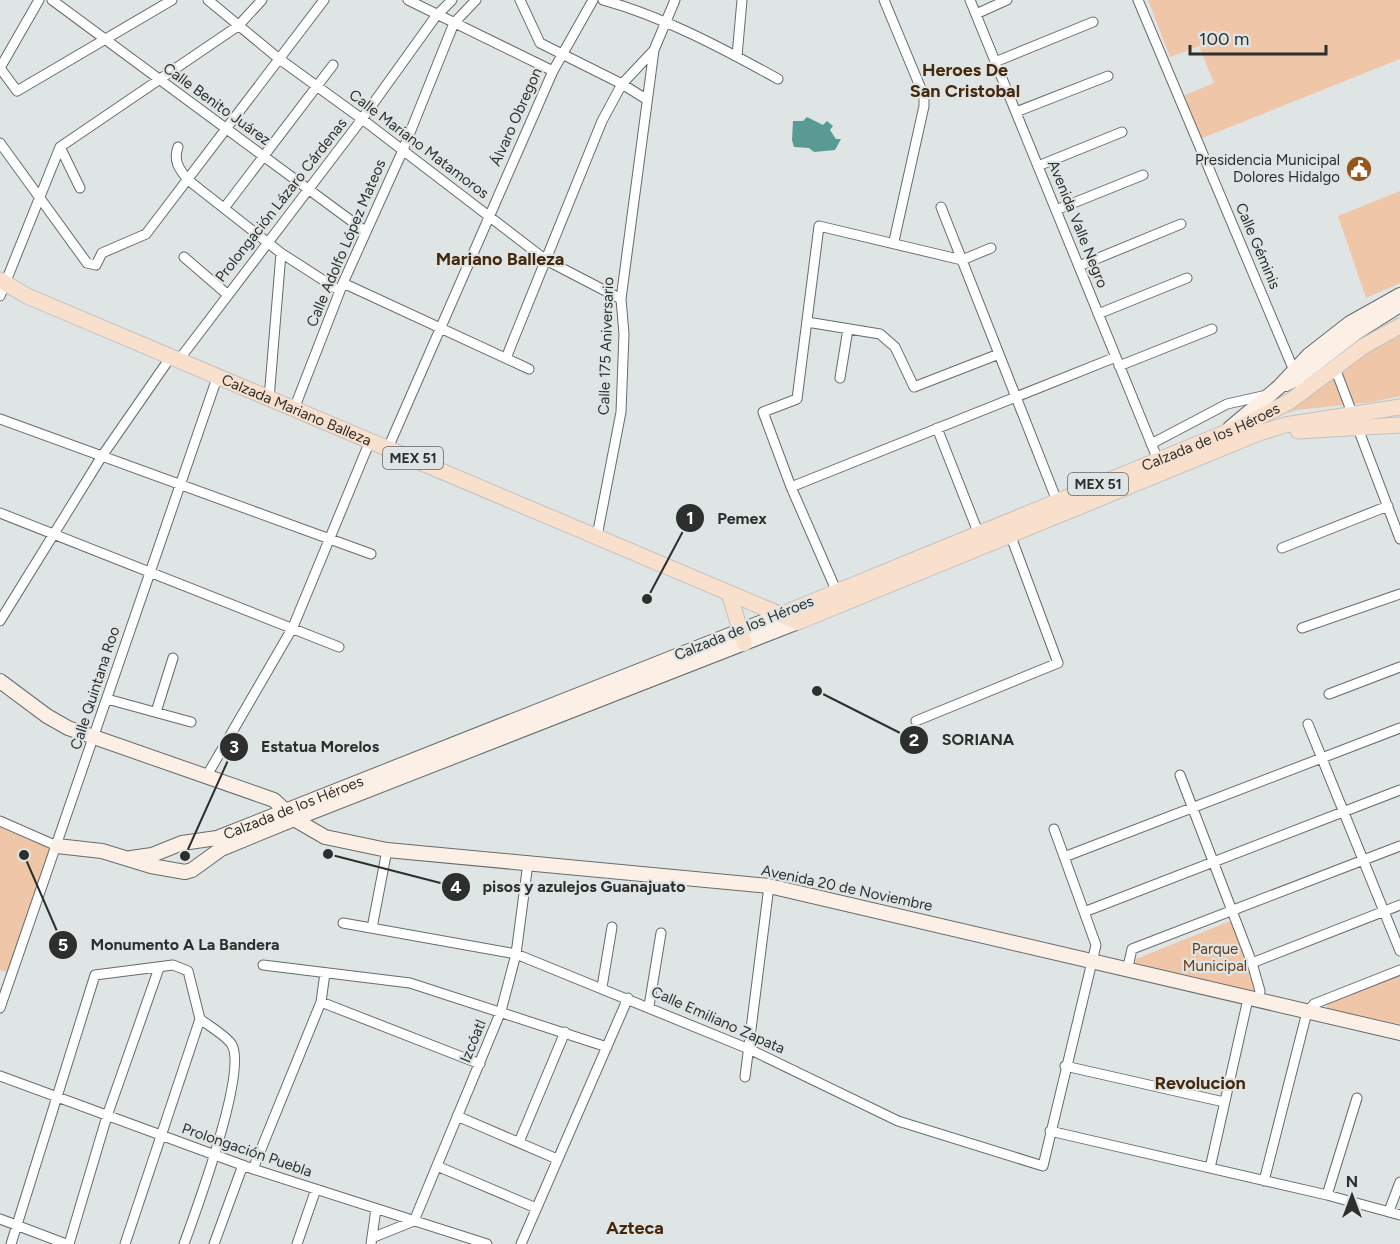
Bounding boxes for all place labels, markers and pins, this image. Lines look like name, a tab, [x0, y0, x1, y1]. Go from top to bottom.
place label: Presidencia Municipal Dolores Hidalgo	[1195, 151, 1340, 186]
public building icon: Presidencia Municipal Dolores Hidalgo	[1344, 154, 1374, 184]
callout: Pemex	[675, 501, 779, 535]
callout: SORIANA	[899, 723, 1026, 757]
callout: Estatua Morelos	[219, 730, 391, 764]
callout: pisos y azulejos Guanajuato	[441, 870, 698, 904]
callout: Monumento A La Bandera	[48, 928, 291, 962]

